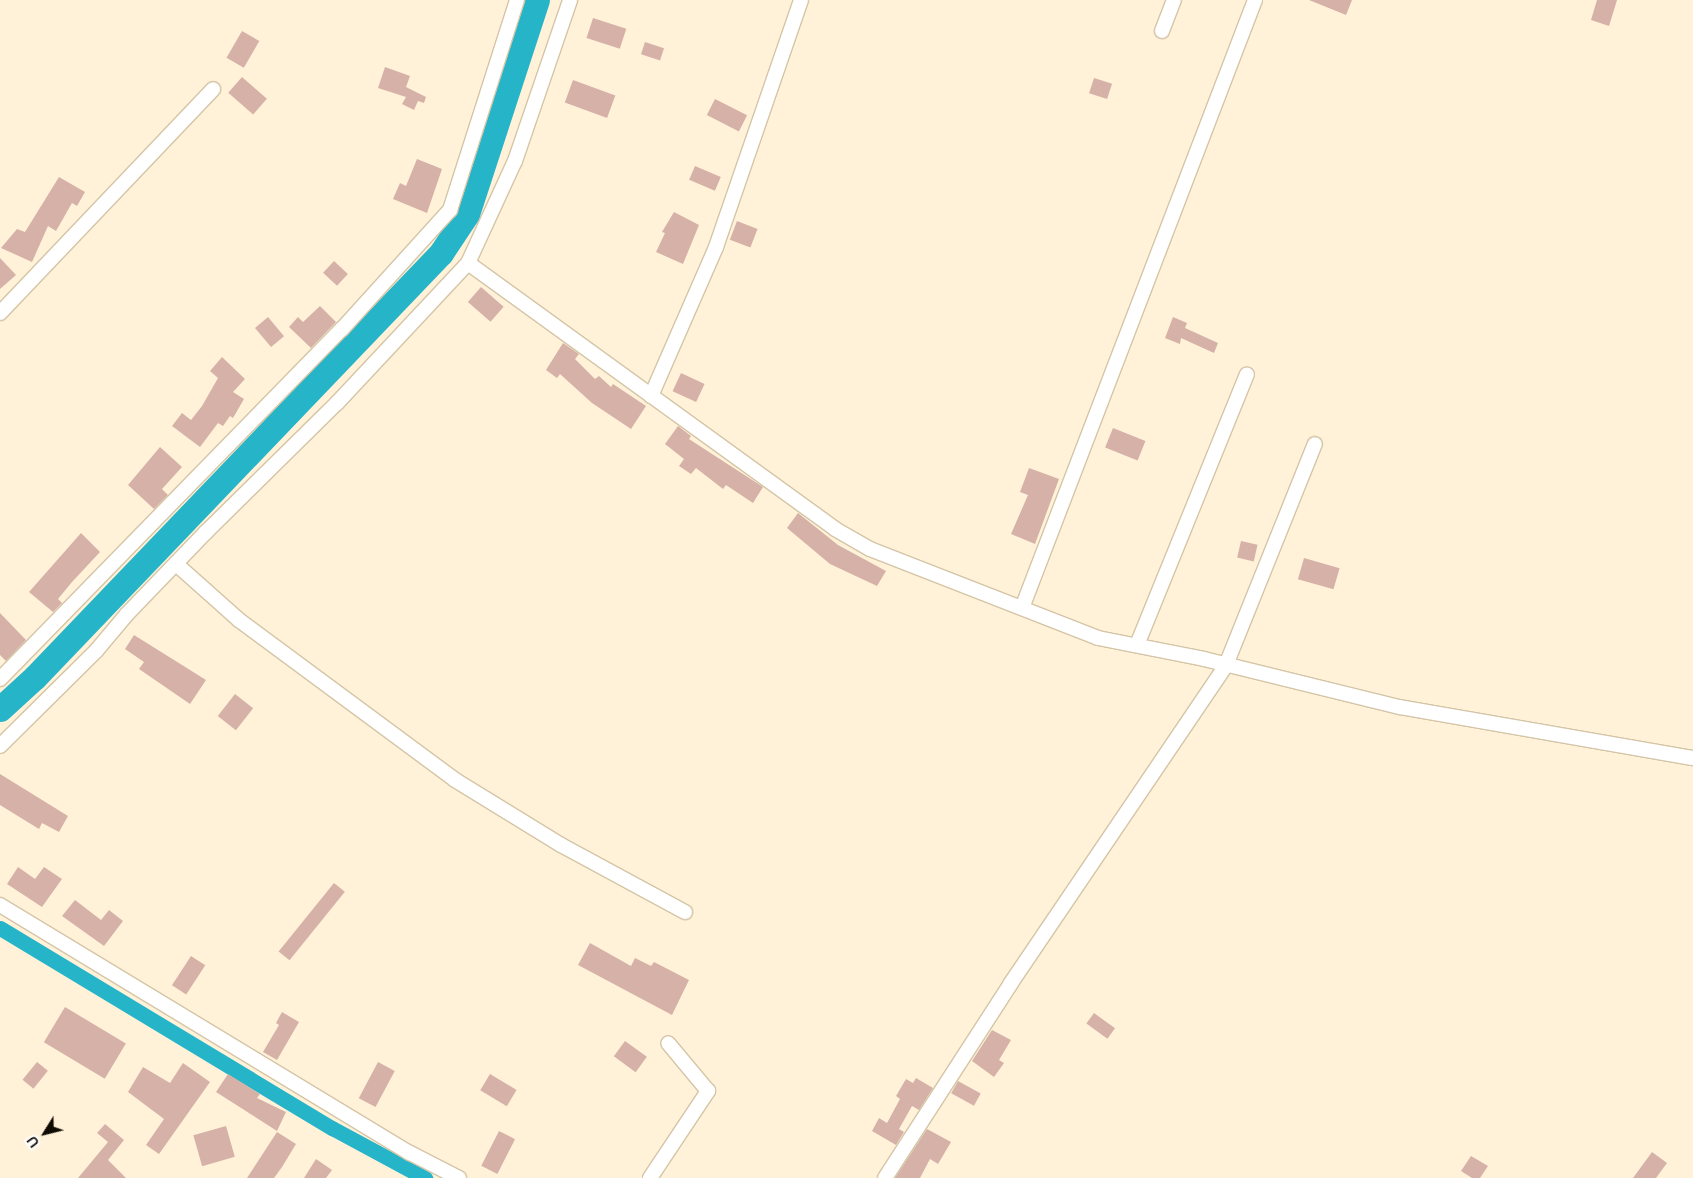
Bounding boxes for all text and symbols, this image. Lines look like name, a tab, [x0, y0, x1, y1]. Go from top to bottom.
north arrow	[20, 1108, 70, 1158]
text: U	[23, 1132, 43, 1151]

